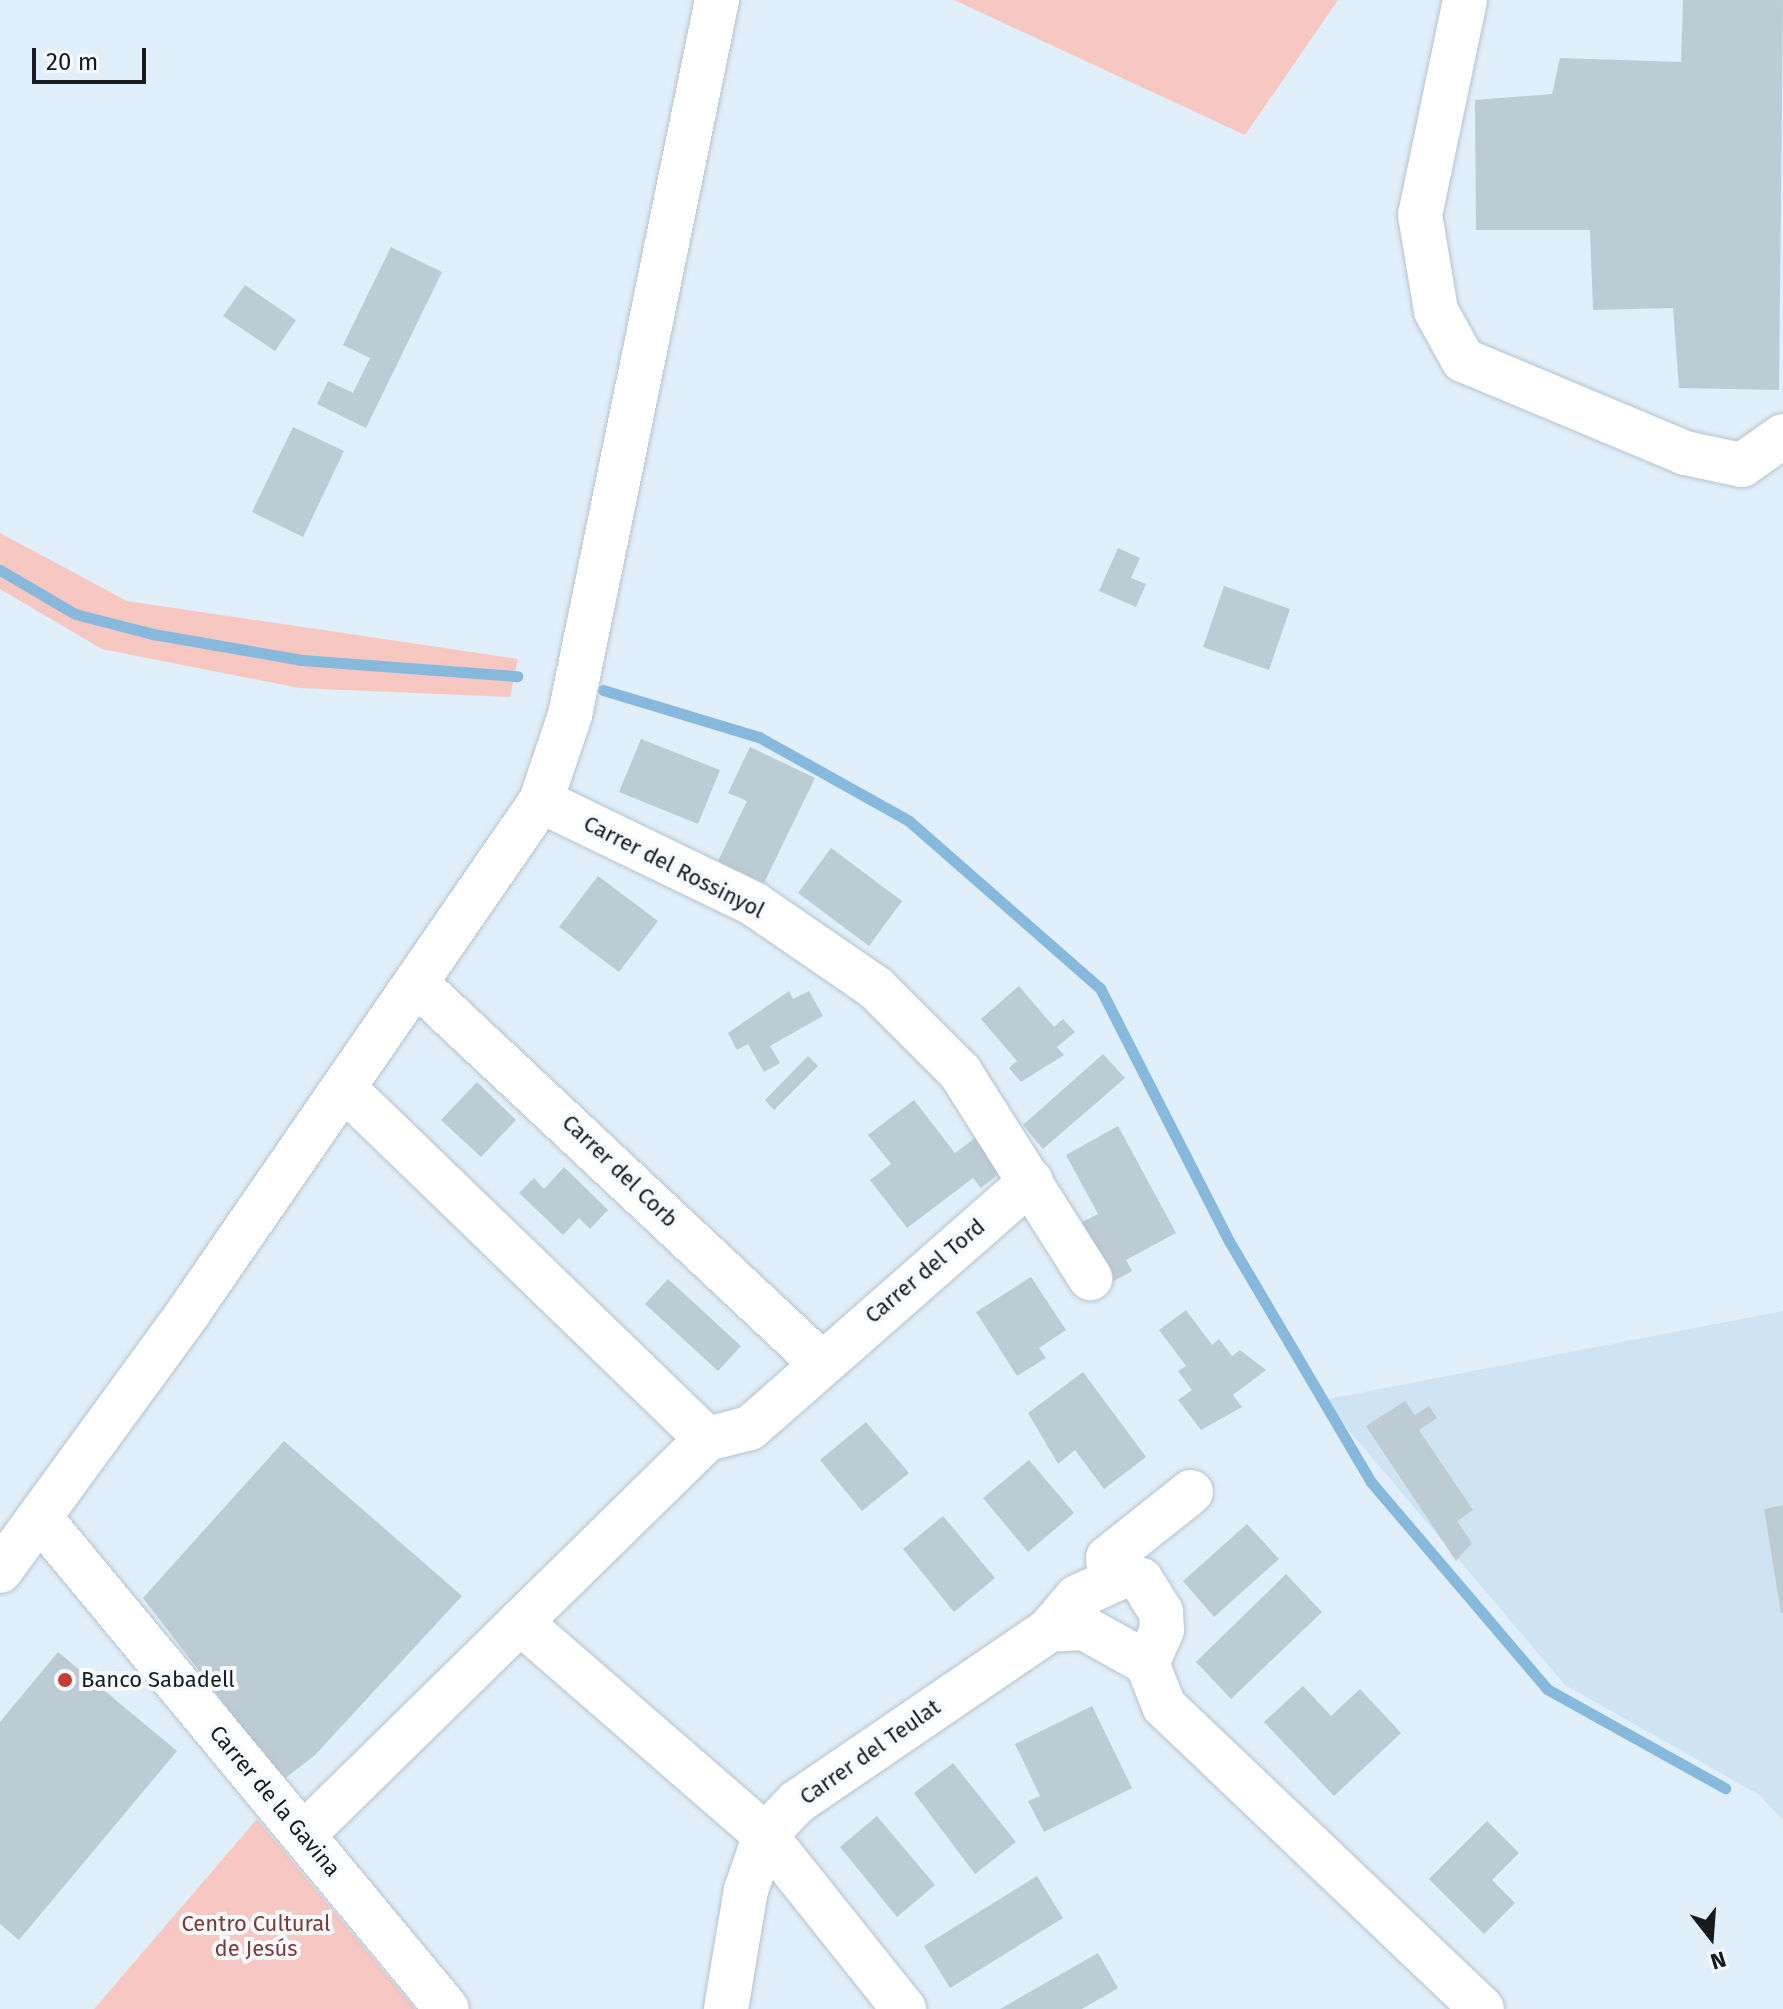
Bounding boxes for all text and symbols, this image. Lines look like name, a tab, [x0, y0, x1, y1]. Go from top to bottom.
scale bar	[36, 32, 150, 82]
text: 20 m	[46, 48, 98, 76]
street label: Carrer del Rossinyol	[579, 810, 769, 924]
street label: Carrer del Corb	[557, 1109, 683, 1233]
street label: Carrer del Tord	[860, 1213, 990, 1329]
place label: Banco Sabadell	[81, 1667, 235, 1693]
marker: Banco Sabadell	[56, 1671, 74, 1689]
street label: Carrer del Teulat	[795, 1694, 945, 1810]
street label: Carrer de la Gavina	[204, 1720, 346, 1882]
north arrow	[1671, 1897, 1751, 1977]
park label: Centro Cultural de Jesús	[181, 1910, 331, 1962]
text: N	[1707, 1945, 1729, 1975]

